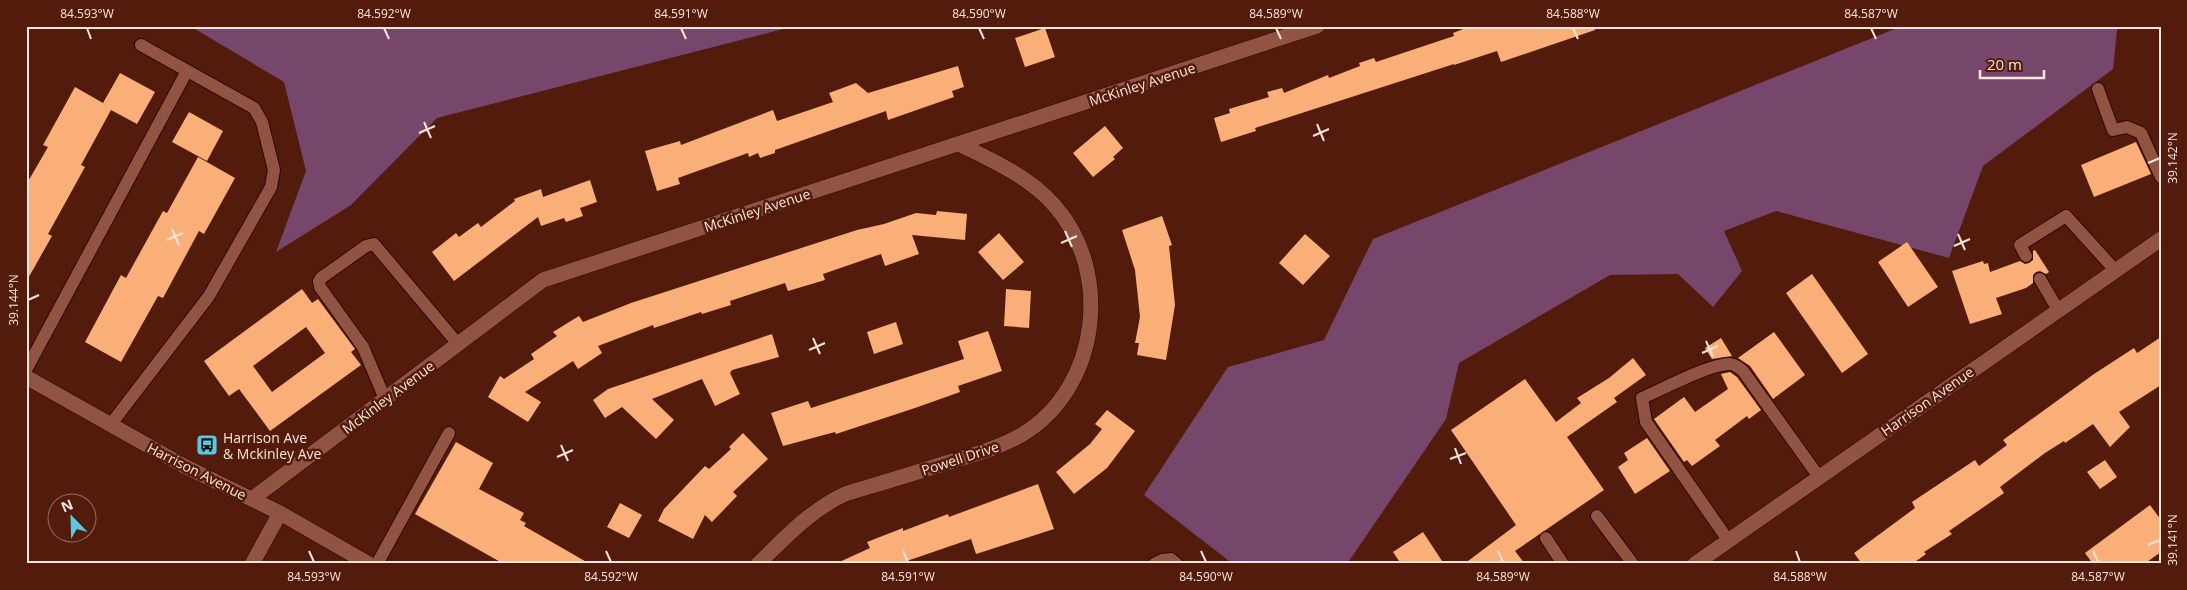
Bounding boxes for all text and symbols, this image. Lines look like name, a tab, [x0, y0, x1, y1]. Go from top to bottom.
text: 84.593°W	[60, 5, 114, 22]
text: 84.592°W	[357, 5, 411, 22]
text: 84.591°W	[654, 5, 708, 22]
text: 84.590°W	[952, 5, 1006, 22]
text: 84.589°W	[1249, 5, 1303, 22]
text: 84.588°W	[1546, 5, 1600, 22]
text: 84.587°W	[1844, 5, 1898, 22]
scale bar	[1980, 48, 2043, 80]
text: 20 m	[1987, 54, 2022, 74]
street label: McKinley Avenue	[1086, 58, 1198, 110]
text: 39.142°N	[2164, 132, 2181, 184]
street label: McKinley Avenue	[701, 184, 813, 236]
text: 39.144°N	[5, 274, 22, 326]
street label: McKinley Avenue	[338, 356, 438, 438]
street label: Harrison Avenue	[1877, 362, 1977, 440]
place label: Harrison Ave & Mckinley Ave	[223, 428, 322, 463]
bus stop icon: Harrison Ave & Mckinley Ave	[195, 433, 219, 457]
street label: Powell Drive	[919, 436, 1001, 479]
street label: Harrison Avenue	[144, 438, 250, 504]
north arrow	[48, 492, 98, 542]
text: N	[58, 495, 76, 517]
text: 39.141°N	[2164, 514, 2181, 566]
text: 84.593°W	[287, 568, 341, 585]
text: 84.592°W	[584, 568, 638, 585]
text: 84.591°W	[881, 568, 935, 585]
text: 84.590°W	[1179, 568, 1233, 585]
text: 84.589°W	[1476, 568, 1530, 585]
text: 84.588°W	[1773, 568, 1827, 585]
text: 84.587°W	[2071, 568, 2125, 585]

